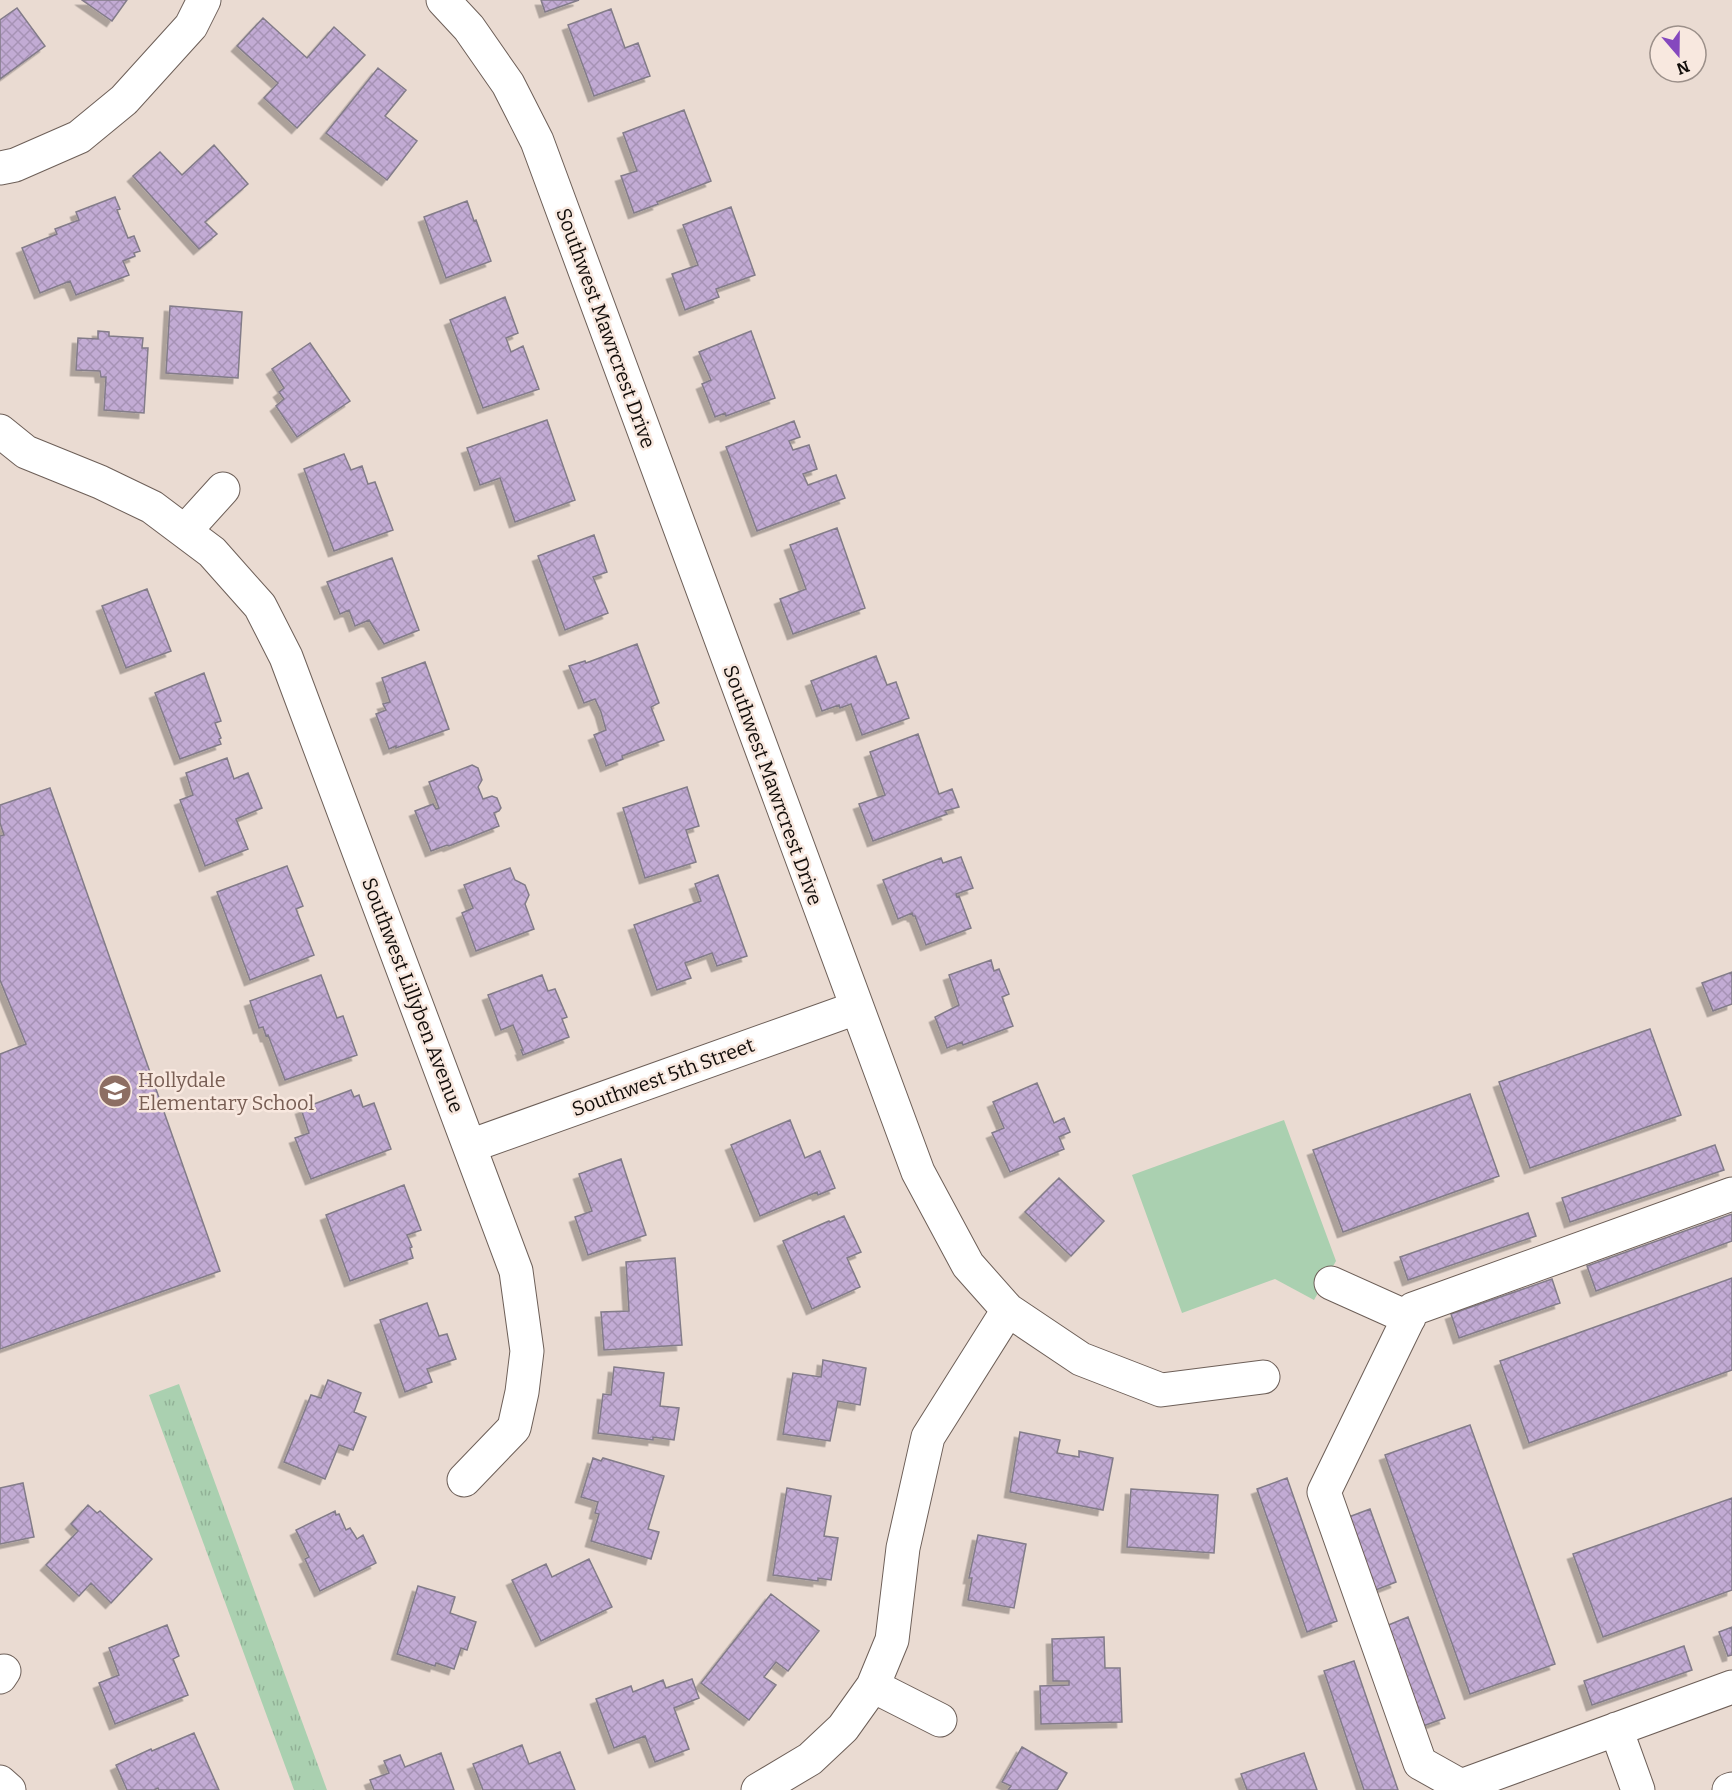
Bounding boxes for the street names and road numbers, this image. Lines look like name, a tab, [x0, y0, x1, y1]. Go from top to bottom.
street label: Southwest Mawrcrest Drive	[551, 205, 661, 451]
street label: Southwest Mawrcrest Drive	[718, 662, 828, 908]
street label: Southwest Lillyben Avenue	[357, 874, 469, 1116]
street label: Southwest 5th Street	[568, 1033, 758, 1121]

